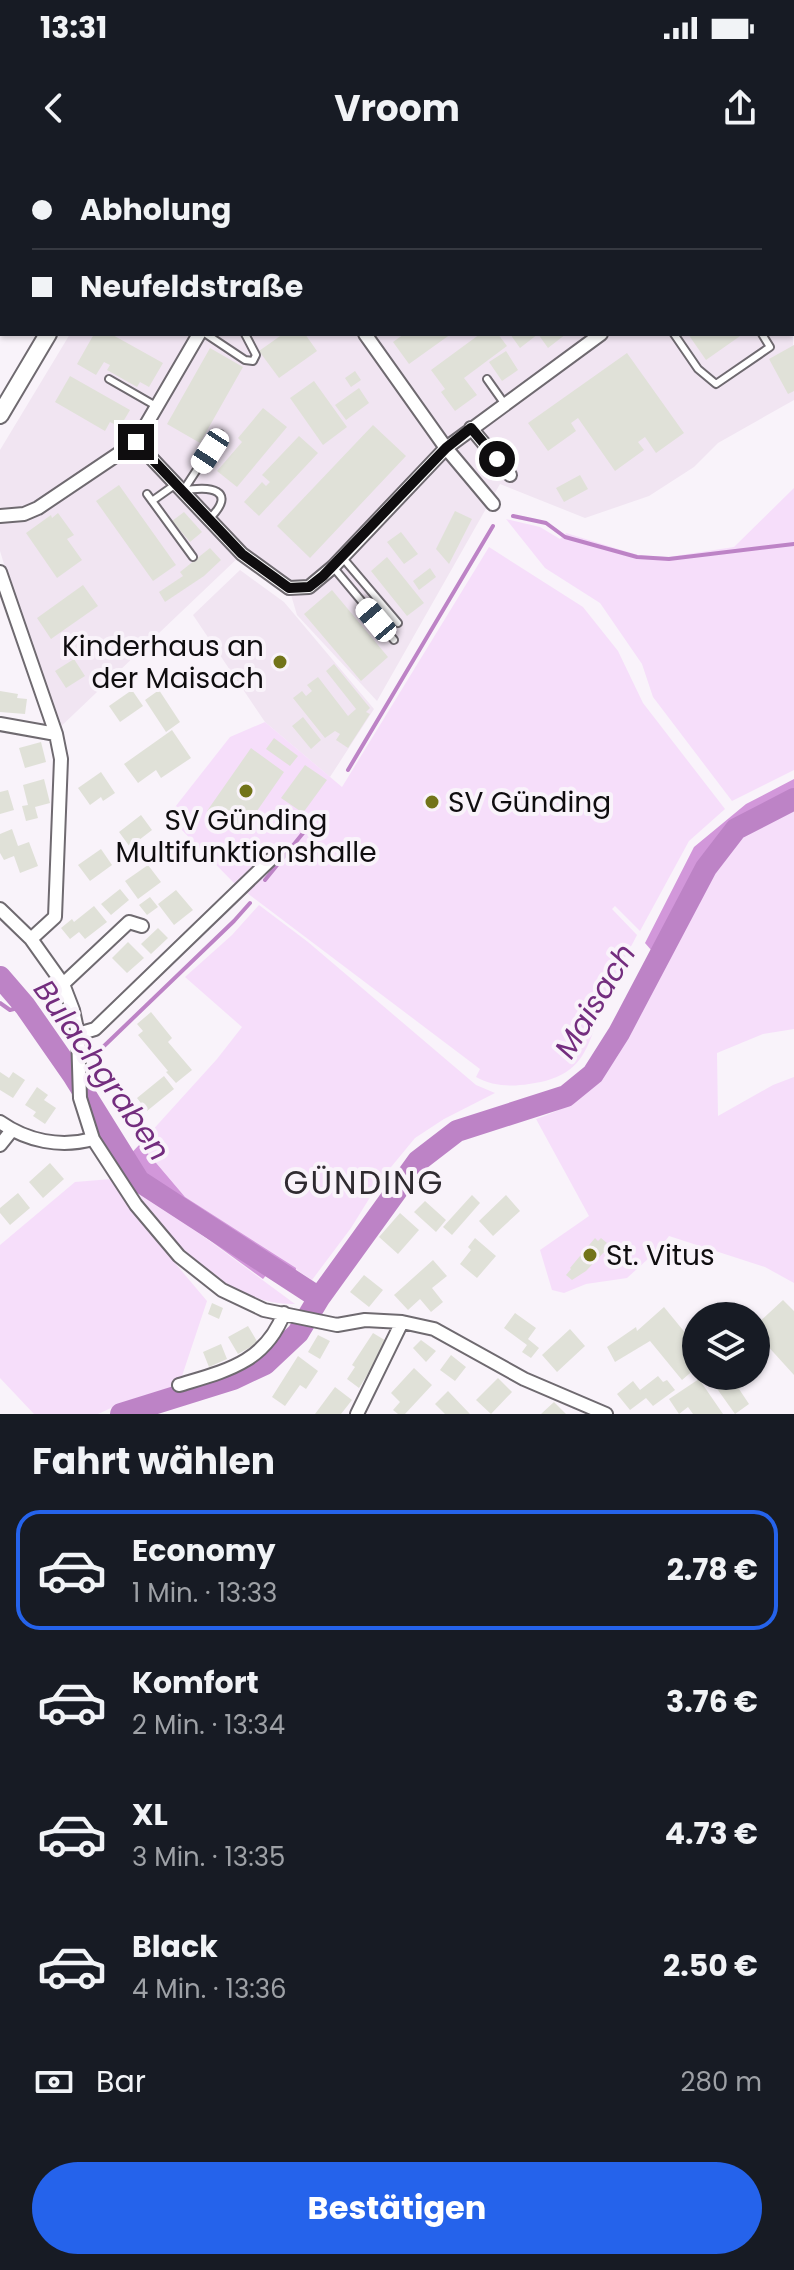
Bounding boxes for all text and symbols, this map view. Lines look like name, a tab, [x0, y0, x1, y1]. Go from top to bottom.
text: 13:31	[40, 6, 107, 49]
text: Vroom	[334, 83, 460, 134]
icon: back	[32, 86, 76, 130]
icon: share	[718, 86, 762, 130]
text: Abholung	[80, 188, 231, 231]
text: Neufeldstraße	[80, 265, 303, 308]
route end	[118, 424, 154, 460]
car	[187, 424, 233, 478]
route start	[479, 441, 515, 477]
car	[351, 594, 401, 646]
place label: Kinderhaus an der Maisach	[62, 627, 264, 698]
marker: Kinderhaus an der Maisach	[271, 653, 289, 671]
marker: SV Günding Multifunktionshalle	[237, 782, 255, 800]
place label: SV Günding	[448, 783, 611, 822]
marker: SV Günding	[423, 793, 441, 811]
place label: SV Günding Multifunktionshalle	[116, 801, 377, 872]
water label: Maisach	[544, 936, 646, 1066]
water label: Bulachgraben	[23, 971, 181, 1169]
district label: GÜNDING	[284, 1160, 444, 1205]
place label: St. Vitus	[606, 1236, 715, 1275]
marker: St. Vitus	[581, 1246, 599, 1264]
map controls	[682, 1302, 770, 1390]
button: layers	[682, 1302, 770, 1390]
text: Fahrt wählen	[32, 1436, 275, 1487]
text: Economy	[132, 1529, 276, 1572]
icon: car	[36, 1534, 108, 1606]
text: 2.78 €	[667, 1548, 758, 1591]
text: 1 Min. · 13:33	[132, 1575, 277, 1611]
text: Komfort	[132, 1661, 259, 1704]
icon: car	[36, 1666, 108, 1738]
text: 3.76 €	[666, 1680, 758, 1723]
text: 2 Min. · 13:34	[132, 1707, 285, 1743]
text: XL	[132, 1793, 168, 1836]
icon: car	[36, 1798, 108, 1870]
text: 4.73 €	[665, 1812, 758, 1855]
text: 3 Min. · 13:35	[132, 1839, 285, 1875]
text: Black	[132, 1925, 218, 1968]
icon: car	[36, 1930, 108, 2002]
text: 2.50 €	[663, 1944, 758, 1987]
text: 4 Min. · 13:36	[132, 1971, 287, 2007]
icon: cash	[32, 2060, 76, 2104]
text: Bar	[96, 2060, 146, 2103]
text: 280 m	[681, 2064, 762, 2100]
button: Bestätigen	[32, 2162, 762, 2254]

